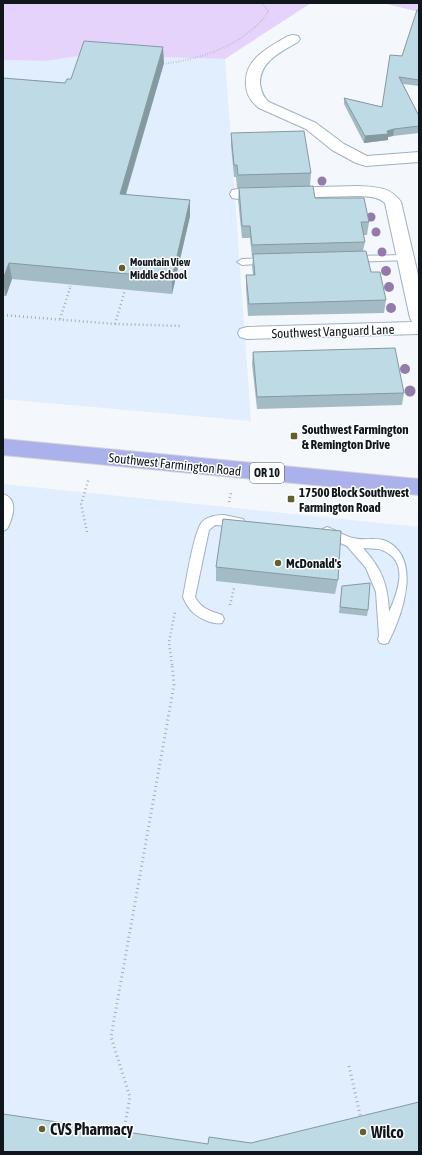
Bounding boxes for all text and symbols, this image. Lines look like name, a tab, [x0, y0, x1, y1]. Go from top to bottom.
place label: Mountain View Middle School	[130, 256, 191, 281]
marker: Mountain View Middle School	[117, 263, 127, 273]
street label: Southwest Vanguard Lane	[271, 322, 395, 341]
place label: Southwest Farmington & Remington Drive	[302, 422, 409, 452]
marker: Southwest Farmington & Remington Drive	[289, 431, 299, 441]
street label: Southwest Farmington Road	[108, 450, 242, 479]
road number: OR 10	[250, 463, 284, 483]
place label: 17500 Block Southwest Farmington Road	[299, 485, 409, 515]
marker: 17500 Block Southwest Farmington Road	[286, 494, 296, 504]
place label: McDonald's	[286, 556, 342, 571]
marker: McDonald's	[273, 558, 283, 568]
place label: CVS Pharmacy	[50, 1120, 134, 1138]
place label: Wilco	[370, 1123, 404, 1141]
marker: CVS Pharmacy	[37, 1124, 47, 1134]
marker: Wilco	[358, 1127, 368, 1137]

